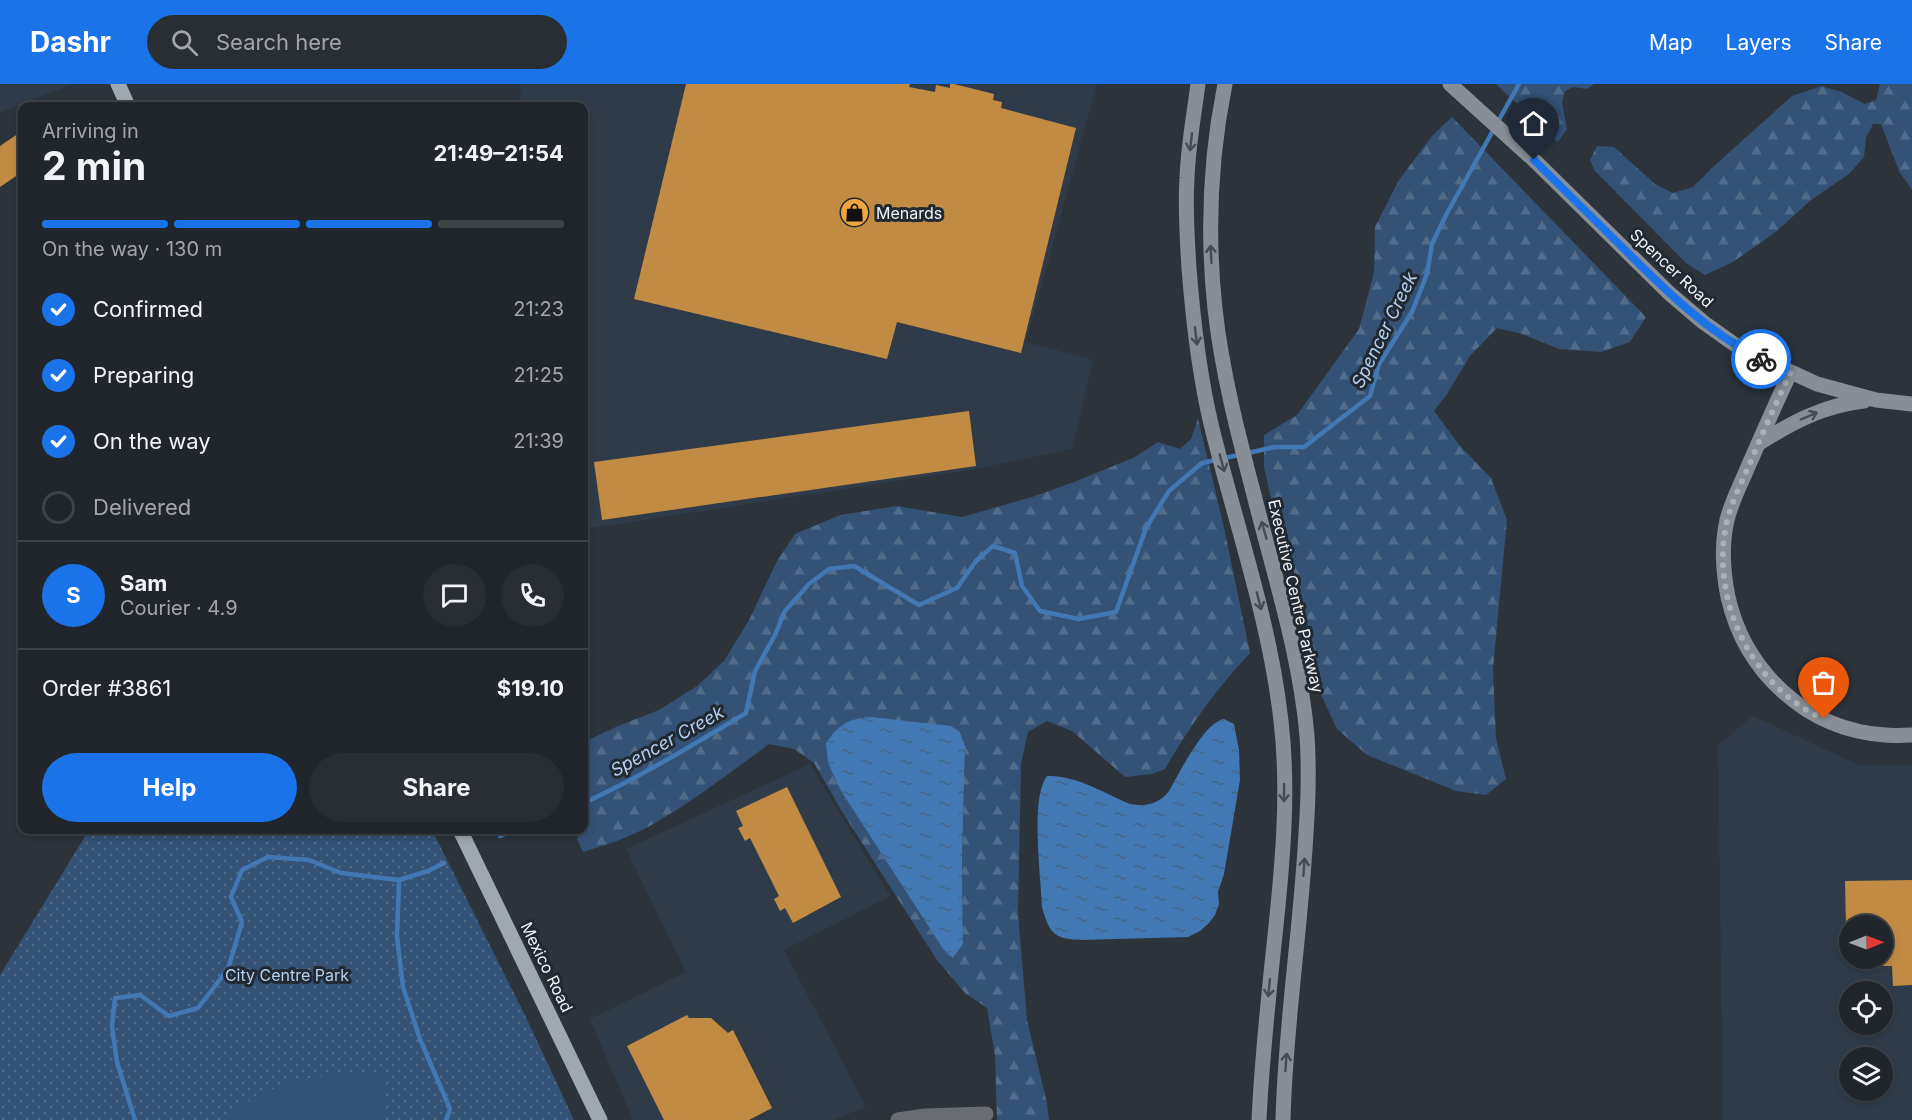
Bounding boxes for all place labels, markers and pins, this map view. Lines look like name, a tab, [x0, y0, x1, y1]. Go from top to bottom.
pin	[1508, 98, 1559, 160]
shop icon: Menards	[839, 197, 871, 229]
place label: Menards	[876, 203, 942, 223]
pin	[1798, 657, 1849, 719]

